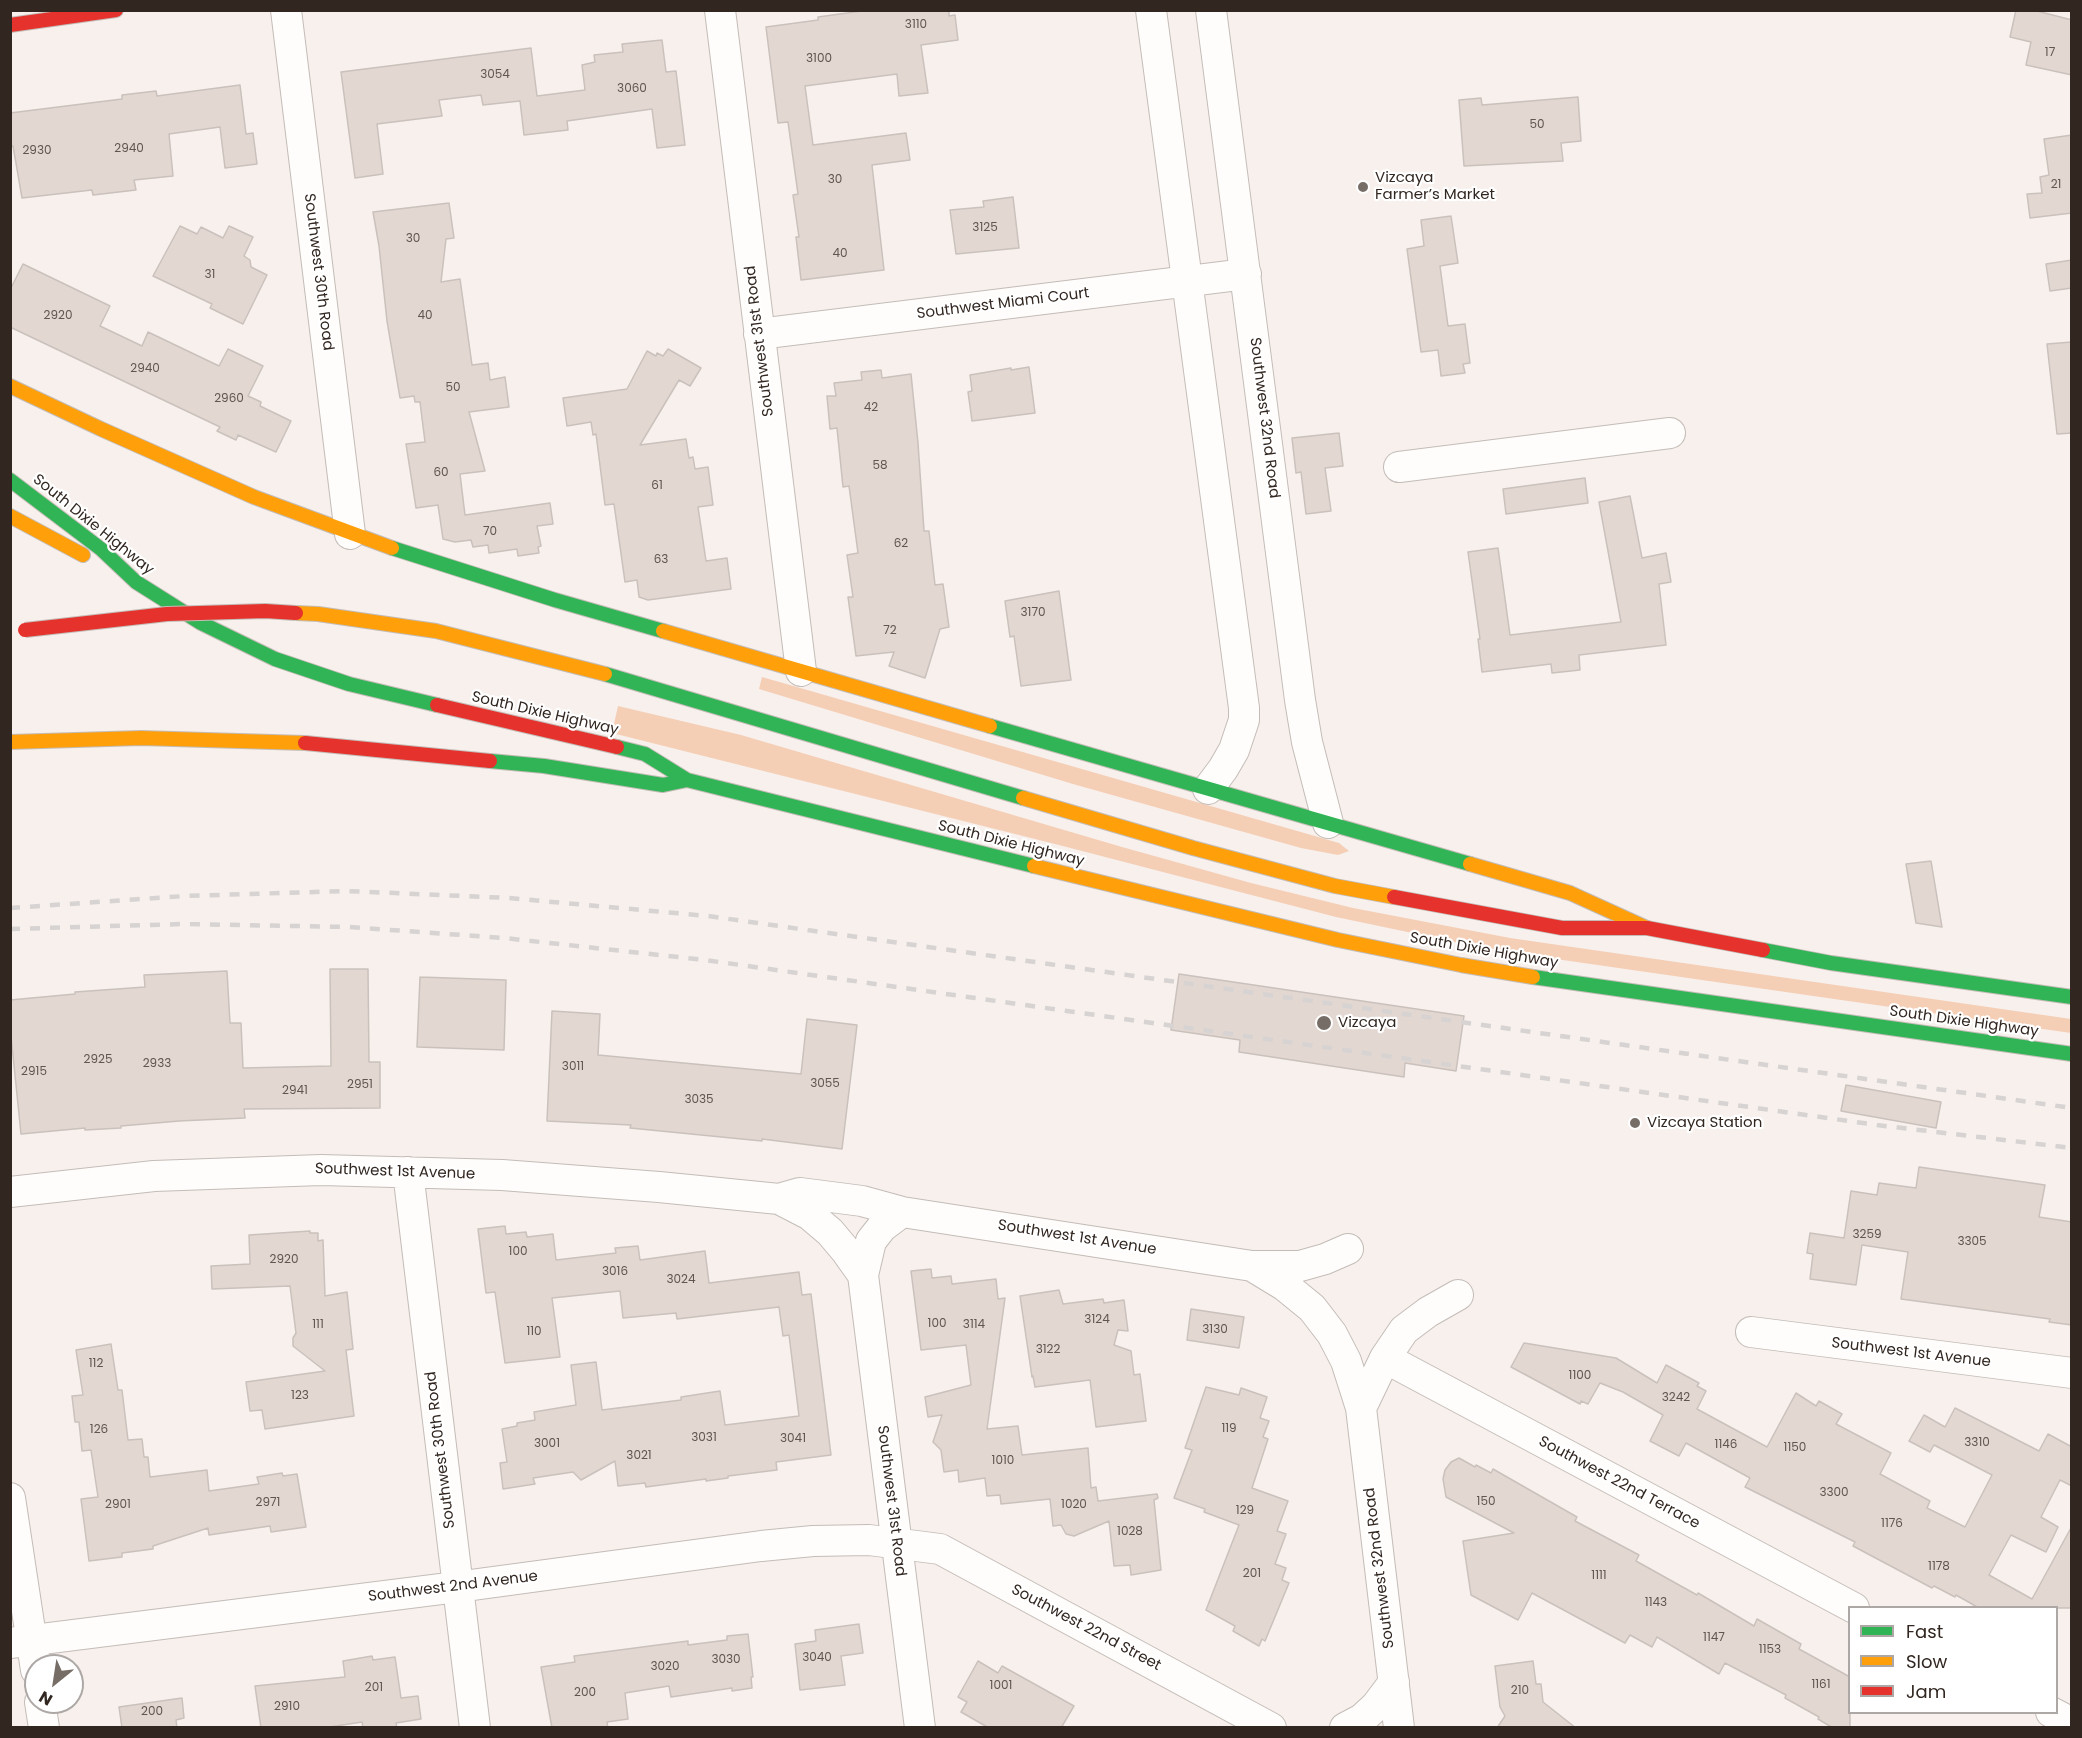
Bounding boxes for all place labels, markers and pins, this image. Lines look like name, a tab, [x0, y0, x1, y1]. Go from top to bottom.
place label: Vizcaya Farmer’s Market	[1375, 169, 1495, 204]
marker: Vizcaya Farmer’s Market	[1356, 180, 1370, 194]
marker: Vizcaya	[1315, 1014, 1333, 1032]
place label: Vizcaya	[1338, 1014, 1396, 1032]
place label: Vizcaya Station	[1647, 1114, 1762, 1132]
marker: Vizcaya Station	[1628, 1116, 1642, 1130]

